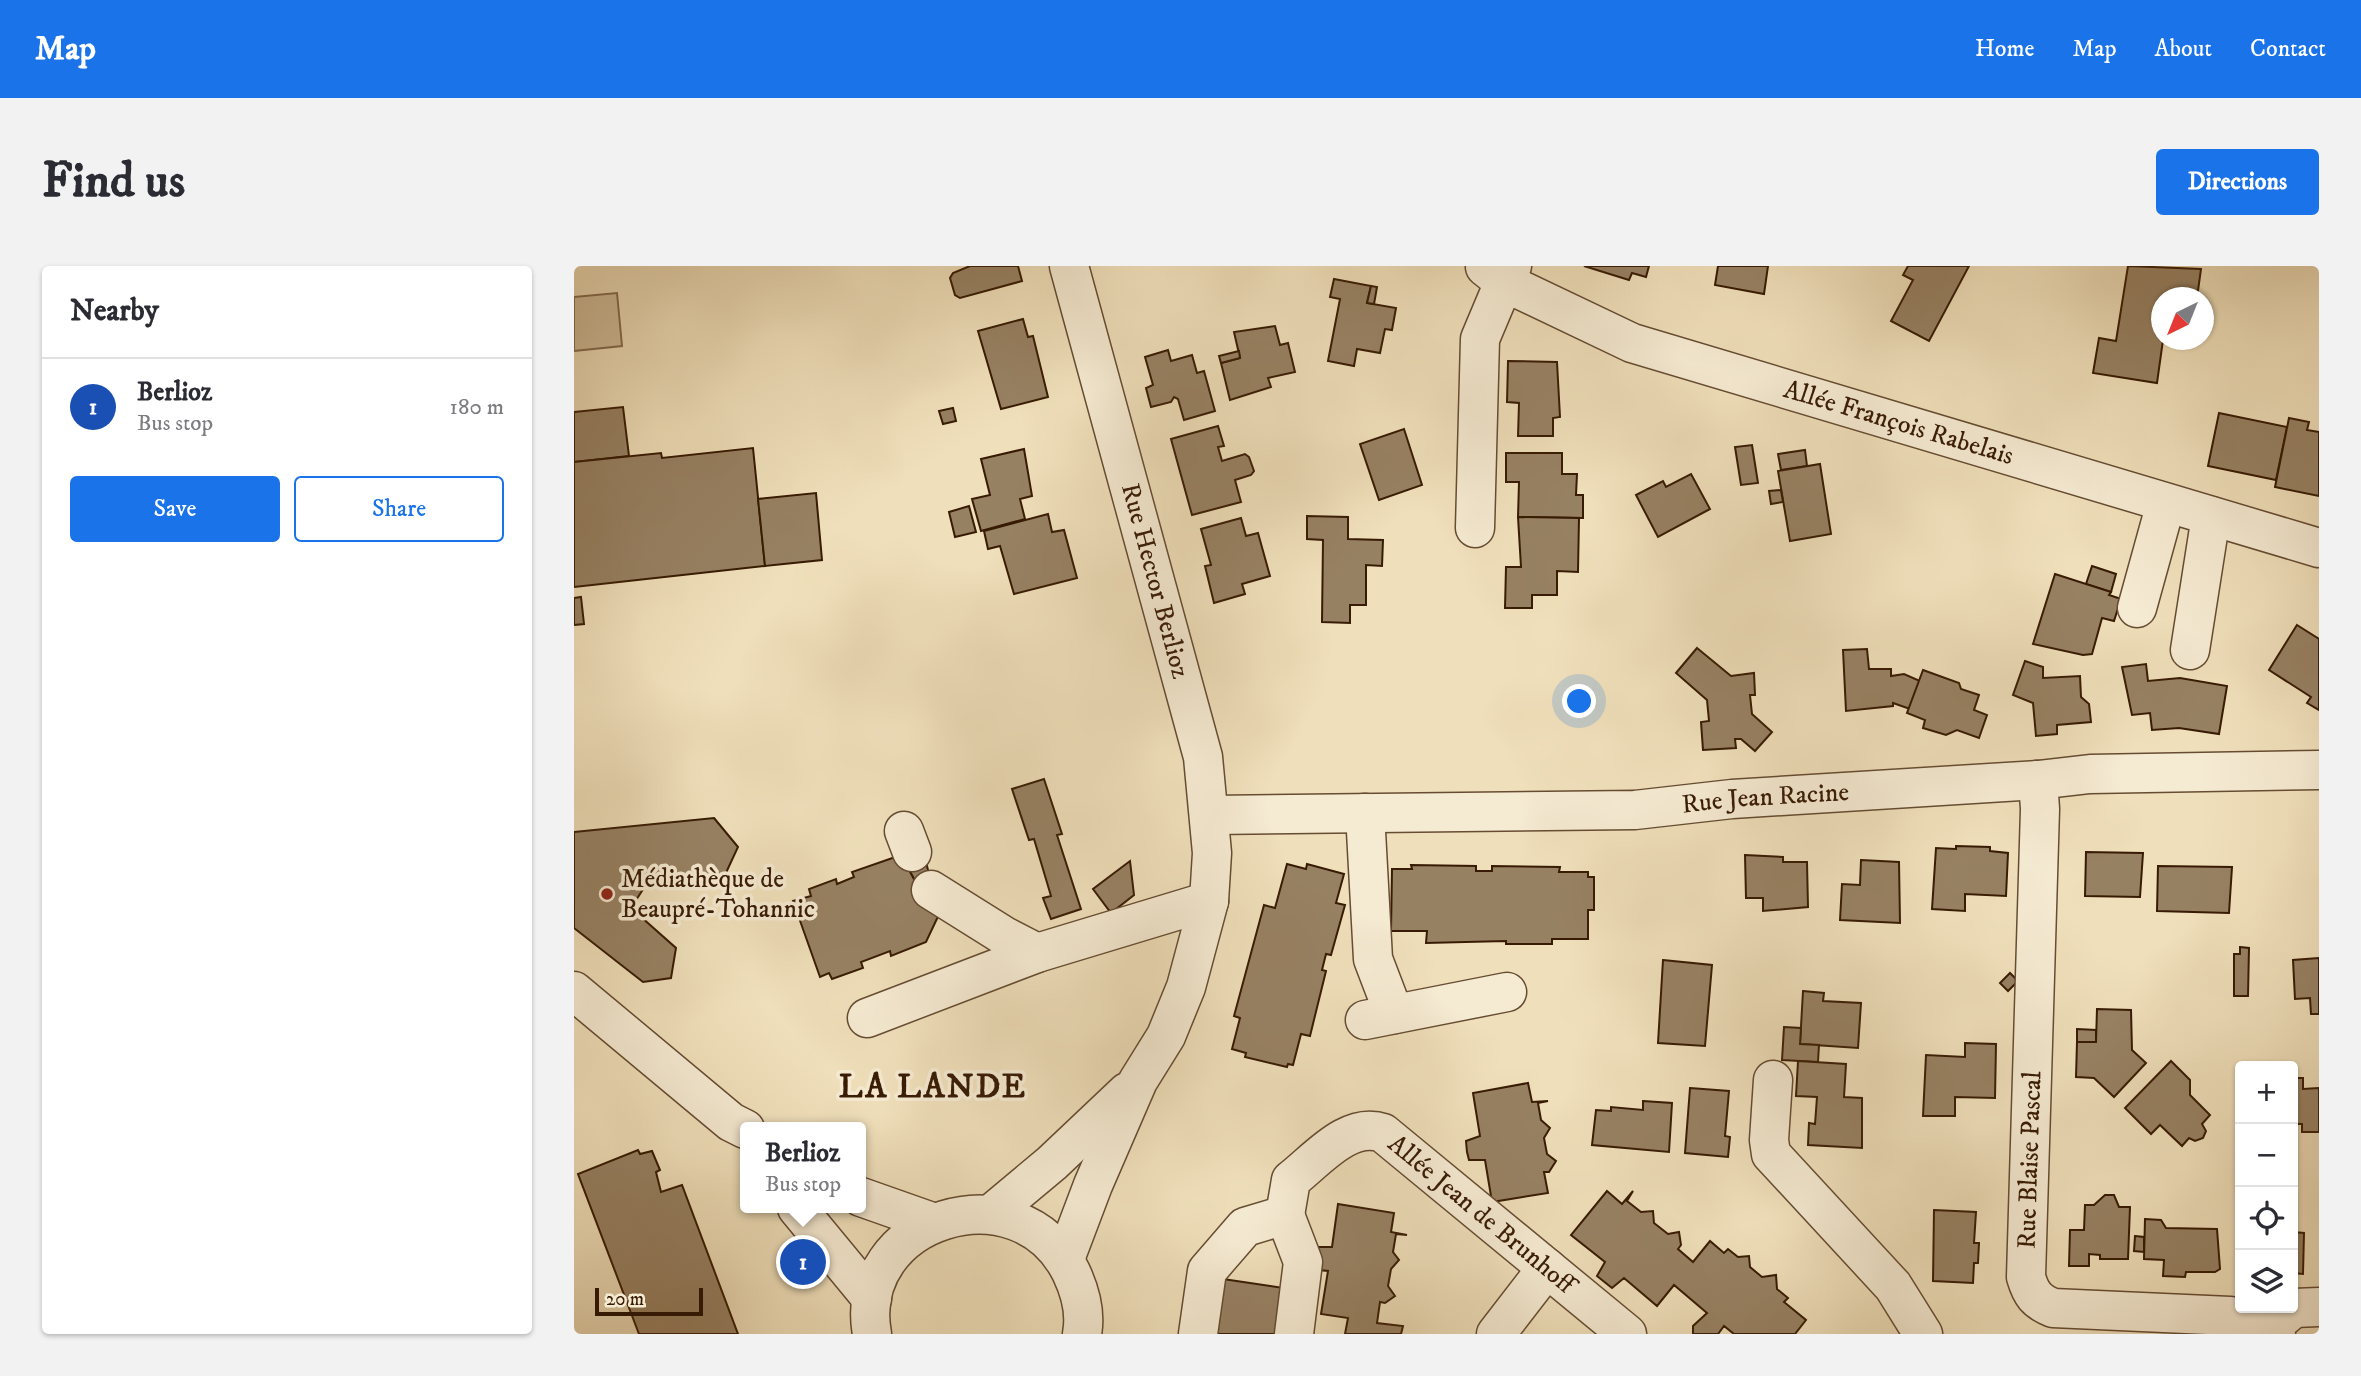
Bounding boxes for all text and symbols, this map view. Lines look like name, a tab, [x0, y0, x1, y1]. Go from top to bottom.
text: Map	[35, 29, 96, 70]
text: Home	[1975, 34, 2034, 64]
text: Map	[2072, 34, 2117, 64]
text: About	[2155, 34, 2212, 64]
text: Contact	[2250, 34, 2326, 64]
button: Directions	[2156, 149, 2319, 215]
text: Find us	[42, 151, 185, 213]
north arrow	[2151, 287, 2214, 350]
text: Nearby	[70, 293, 159, 330]
street label: Allée François Rabelais	[1780, 373, 2018, 472]
text: Berlioz	[137, 376, 212, 409]
text: 1	[89, 393, 97, 422]
text: 180 m	[449, 393, 504, 422]
text: Bus stop	[137, 409, 213, 438]
button: Save	[70, 476, 280, 542]
button: Share	[294, 476, 504, 542]
street label: Rue Hector Berlioz	[1113, 480, 1197, 682]
your location	[1562, 684, 1596, 718]
street label: Rue Jean Racine	[1680, 775, 1850, 821]
place label: Médiathèque de Beaupré-Tohannic	[621, 863, 815, 926]
marker: Médiathèque de Beaupré-Tohannic	[599, 886, 615, 902]
map controls	[2235, 1061, 2298, 1313]
button: +	[2235, 1061, 2298, 1124]
district label: LA LANDE	[839, 1067, 1027, 1108]
street label: Rue Blaise Pascal	[2010, 1070, 2050, 1250]
popup	[740, 1122, 866, 1213]
button: −	[2235, 1124, 2298, 1187]
street label: Allée Jean de Brunhoff	[1381, 1127, 1585, 1303]
text: Berlioz	[765, 1137, 840, 1170]
text: Bus stop	[765, 1170, 841, 1199]
button: locate	[2235, 1187, 2298, 1250]
pin: 1	[780, 1236, 826, 1288]
button: layers	[2235, 1250, 2298, 1313]
scale bar	[595, 1285, 704, 1317]
text: 20 m	[606, 1288, 644, 1311]

